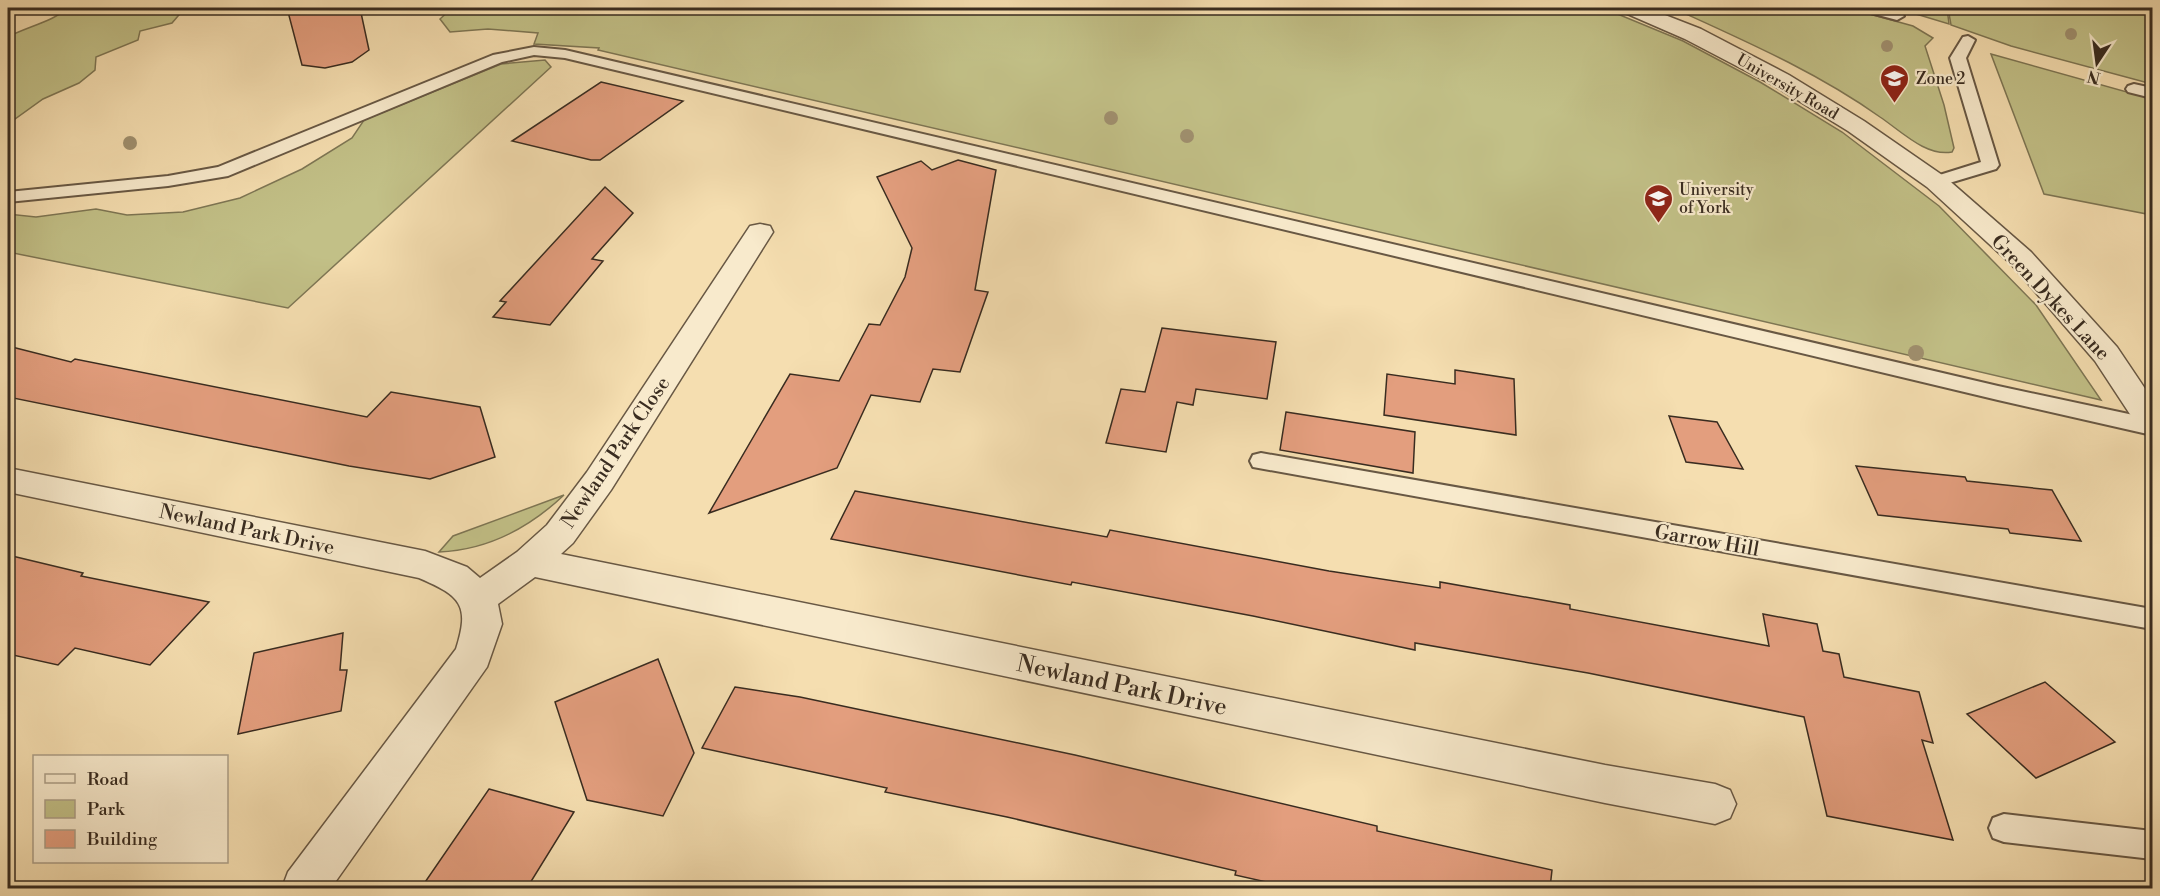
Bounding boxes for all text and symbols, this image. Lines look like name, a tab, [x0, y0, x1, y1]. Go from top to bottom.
north arrow	[2067, 33, 2127, 93]
street label: University Road	[1733, 49, 1842, 124]
school or university icon: Zone 2	[1879, 62, 1911, 104]
text: N	[2085, 65, 2102, 88]
place label: Zone 2	[1916, 69, 1965, 89]
place label: University of York	[1679, 180, 1754, 218]
school or university icon: University of York	[1642, 182, 1674, 224]
street label: Green Dykes Lane	[1985, 230, 2115, 366]
street label: Newland Park Close	[556, 372, 676, 533]
street label: Newland Park Drive	[157, 500, 337, 561]
street label: Garrow Hill	[1653, 520, 1761, 563]
street label: Newland Park Drive	[1014, 649, 1230, 723]
legend	[33, 755, 228, 863]
text: Road	[87, 768, 130, 791]
text: Park	[87, 798, 126, 821]
text: Building	[86, 828, 158, 851]

